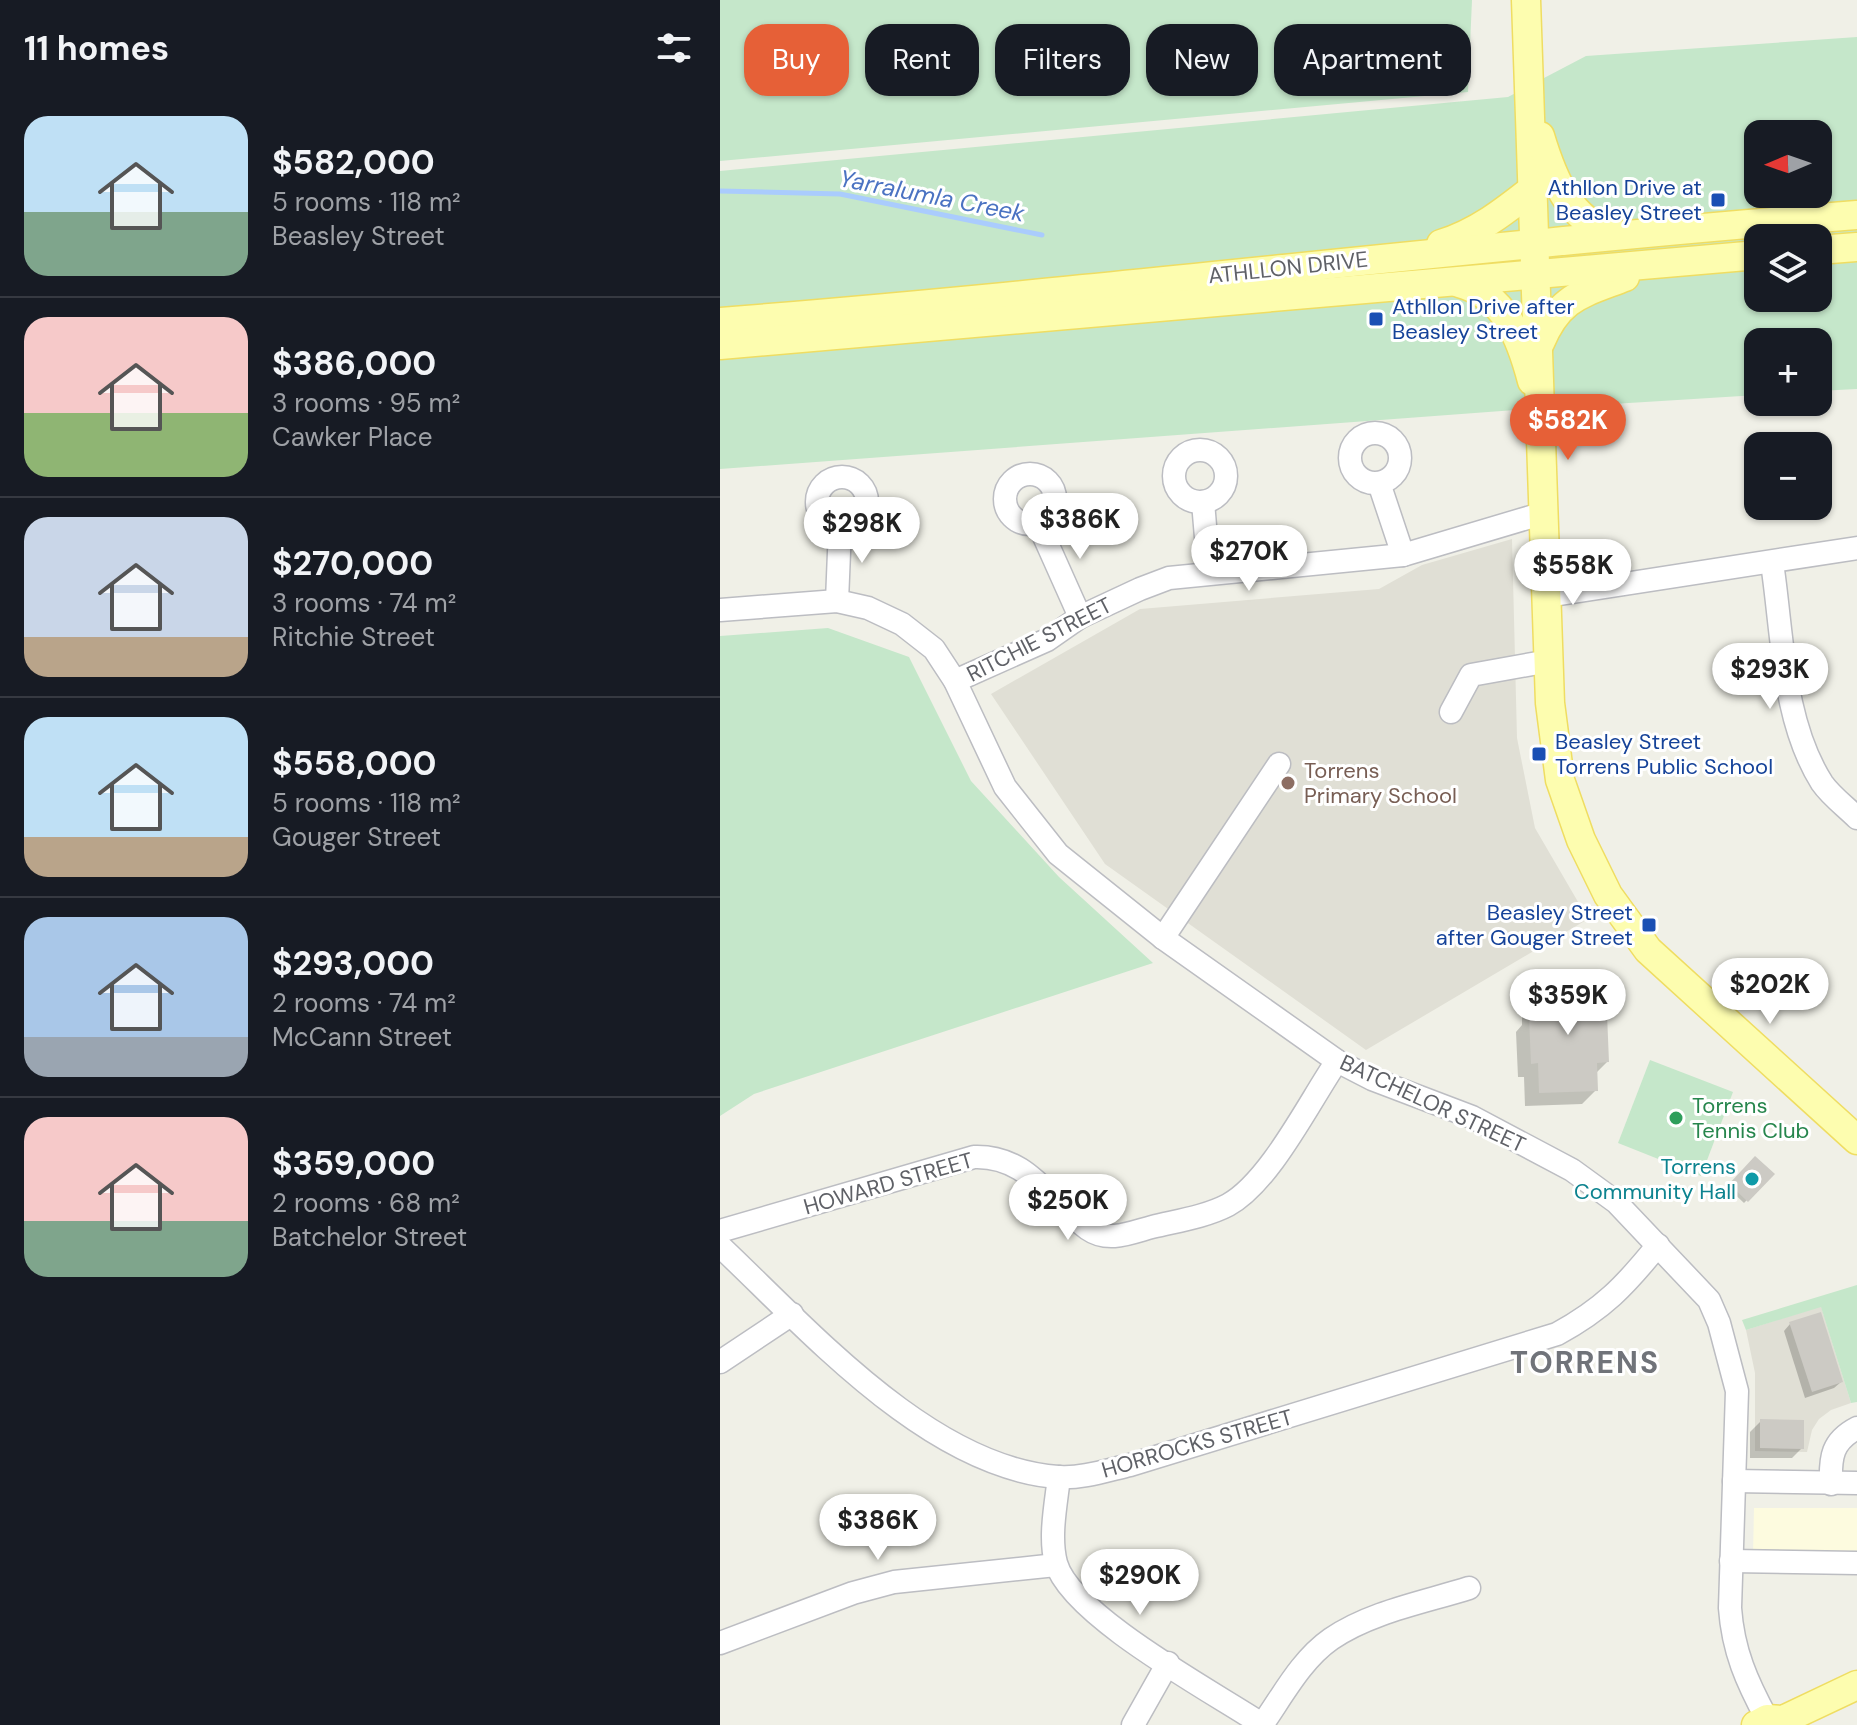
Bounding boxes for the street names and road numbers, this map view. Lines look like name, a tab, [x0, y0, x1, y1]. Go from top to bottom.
street label: ATHLLON DRIVE	[1207, 245, 1369, 290]
street label: RITCHIE STREET	[962, 590, 1117, 688]
street label: BATCHELOR STREET	[1335, 1048, 1530, 1159]
street label: HOWARD STREET	[800, 1145, 976, 1222]
street label: HORROCKS STREET	[1098, 1402, 1296, 1485]

